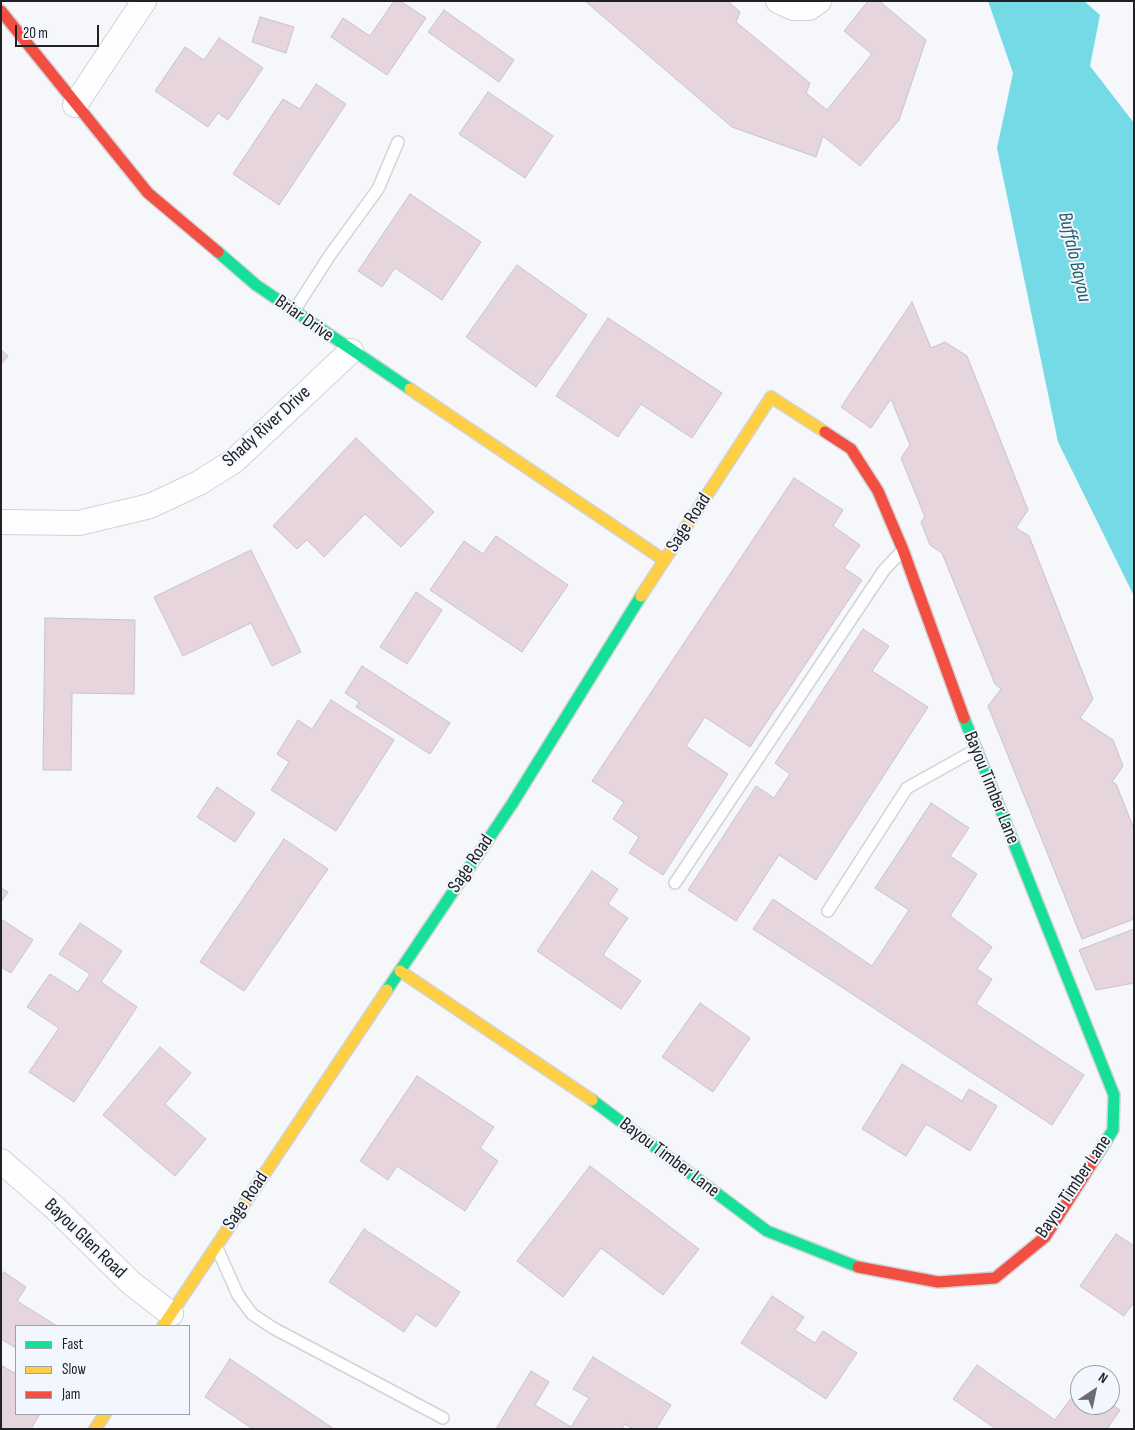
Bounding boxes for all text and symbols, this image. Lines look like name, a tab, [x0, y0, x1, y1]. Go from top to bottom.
scale bar	[18, 15, 101, 47]
text: 20 m	[23, 24, 48, 43]
water label: Buffalo Bayou	[1052, 210, 1096, 304]
street label: Briar Drive	[270, 291, 338, 347]
street label: Shady River Drive	[218, 382, 316, 472]
street label: Sage Road	[662, 489, 716, 557]
street label: Bayou Timber Lane	[958, 728, 1024, 848]
street label: Sage Road	[443, 831, 499, 897]
street label: Bayou Timber Lane	[615, 1113, 723, 1203]
street label: Bayou Timber Lane	[1031, 1131, 1117, 1243]
street label: Sage Road	[218, 1168, 274, 1234]
street label: Bayou Glen Road	[39, 1194, 131, 1284]
legend	[15, 1325, 190, 1415]
text: Fast	[62, 1335, 83, 1354]
text: Slow	[62, 1360, 86, 1379]
north arrow	[1070, 1365, 1120, 1415]
text: N	[1095, 1369, 1111, 1387]
text: Jam	[62, 1385, 80, 1404]

